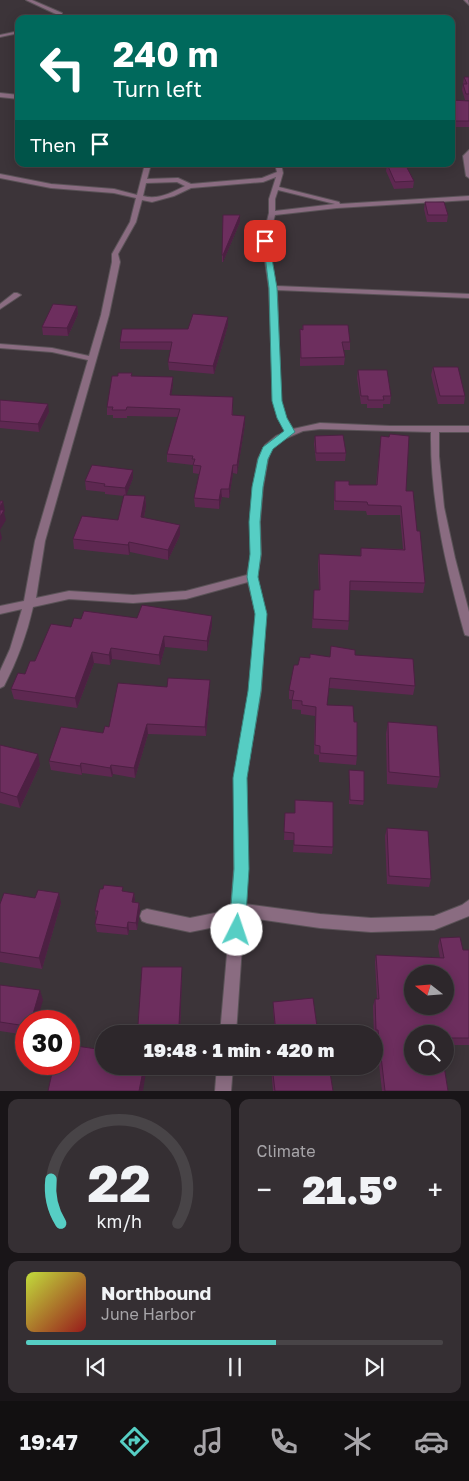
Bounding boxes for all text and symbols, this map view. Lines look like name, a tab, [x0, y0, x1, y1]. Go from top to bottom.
text: 240 m	[113, 33, 218, 75]
icon: left	[30, 35, 95, 100]
text: Turn left	[113, 75, 202, 102]
icon: arrive	[86, 130, 114, 158]
text: Then	[30, 133, 76, 156]
pin	[244, 220, 286, 262]
icon: arrive	[251, 227, 279, 255]
position arrow	[210, 903, 262, 955]
north arrow	[404, 965, 454, 1015]
map controls	[404, 965, 454, 1075]
speed limit sign: 30	[15, 1010, 80, 1075]
button: search	[404, 1025, 454, 1075]
text: 19:48 · 1 min · 420 m	[144, 1038, 334, 1061]
text: Climate	[257, 1141, 316, 1161]
text: 22	[88, 1151, 151, 1213]
text: 21.5°	[302, 1167, 397, 1212]
text: −	[257, 1173, 272, 1206]
text: +	[428, 1173, 443, 1206]
text: km/h	[97, 1210, 142, 1232]
text: Northbound	[101, 1281, 211, 1304]
text: June Harbor	[101, 1304, 196, 1324]
icon: previous	[82, 1353, 110, 1381]
icon: pause	[221, 1353, 249, 1381]
icon: next	[360, 1353, 388, 1381]
icon: directions	[117, 1424, 152, 1459]
icon: music	[191, 1424, 226, 1459]
icon: phone	[266, 1424, 301, 1459]
icon: climate	[340, 1424, 375, 1459]
icon: car	[414, 1424, 449, 1459]
text: 19:47	[20, 1428, 78, 1455]

